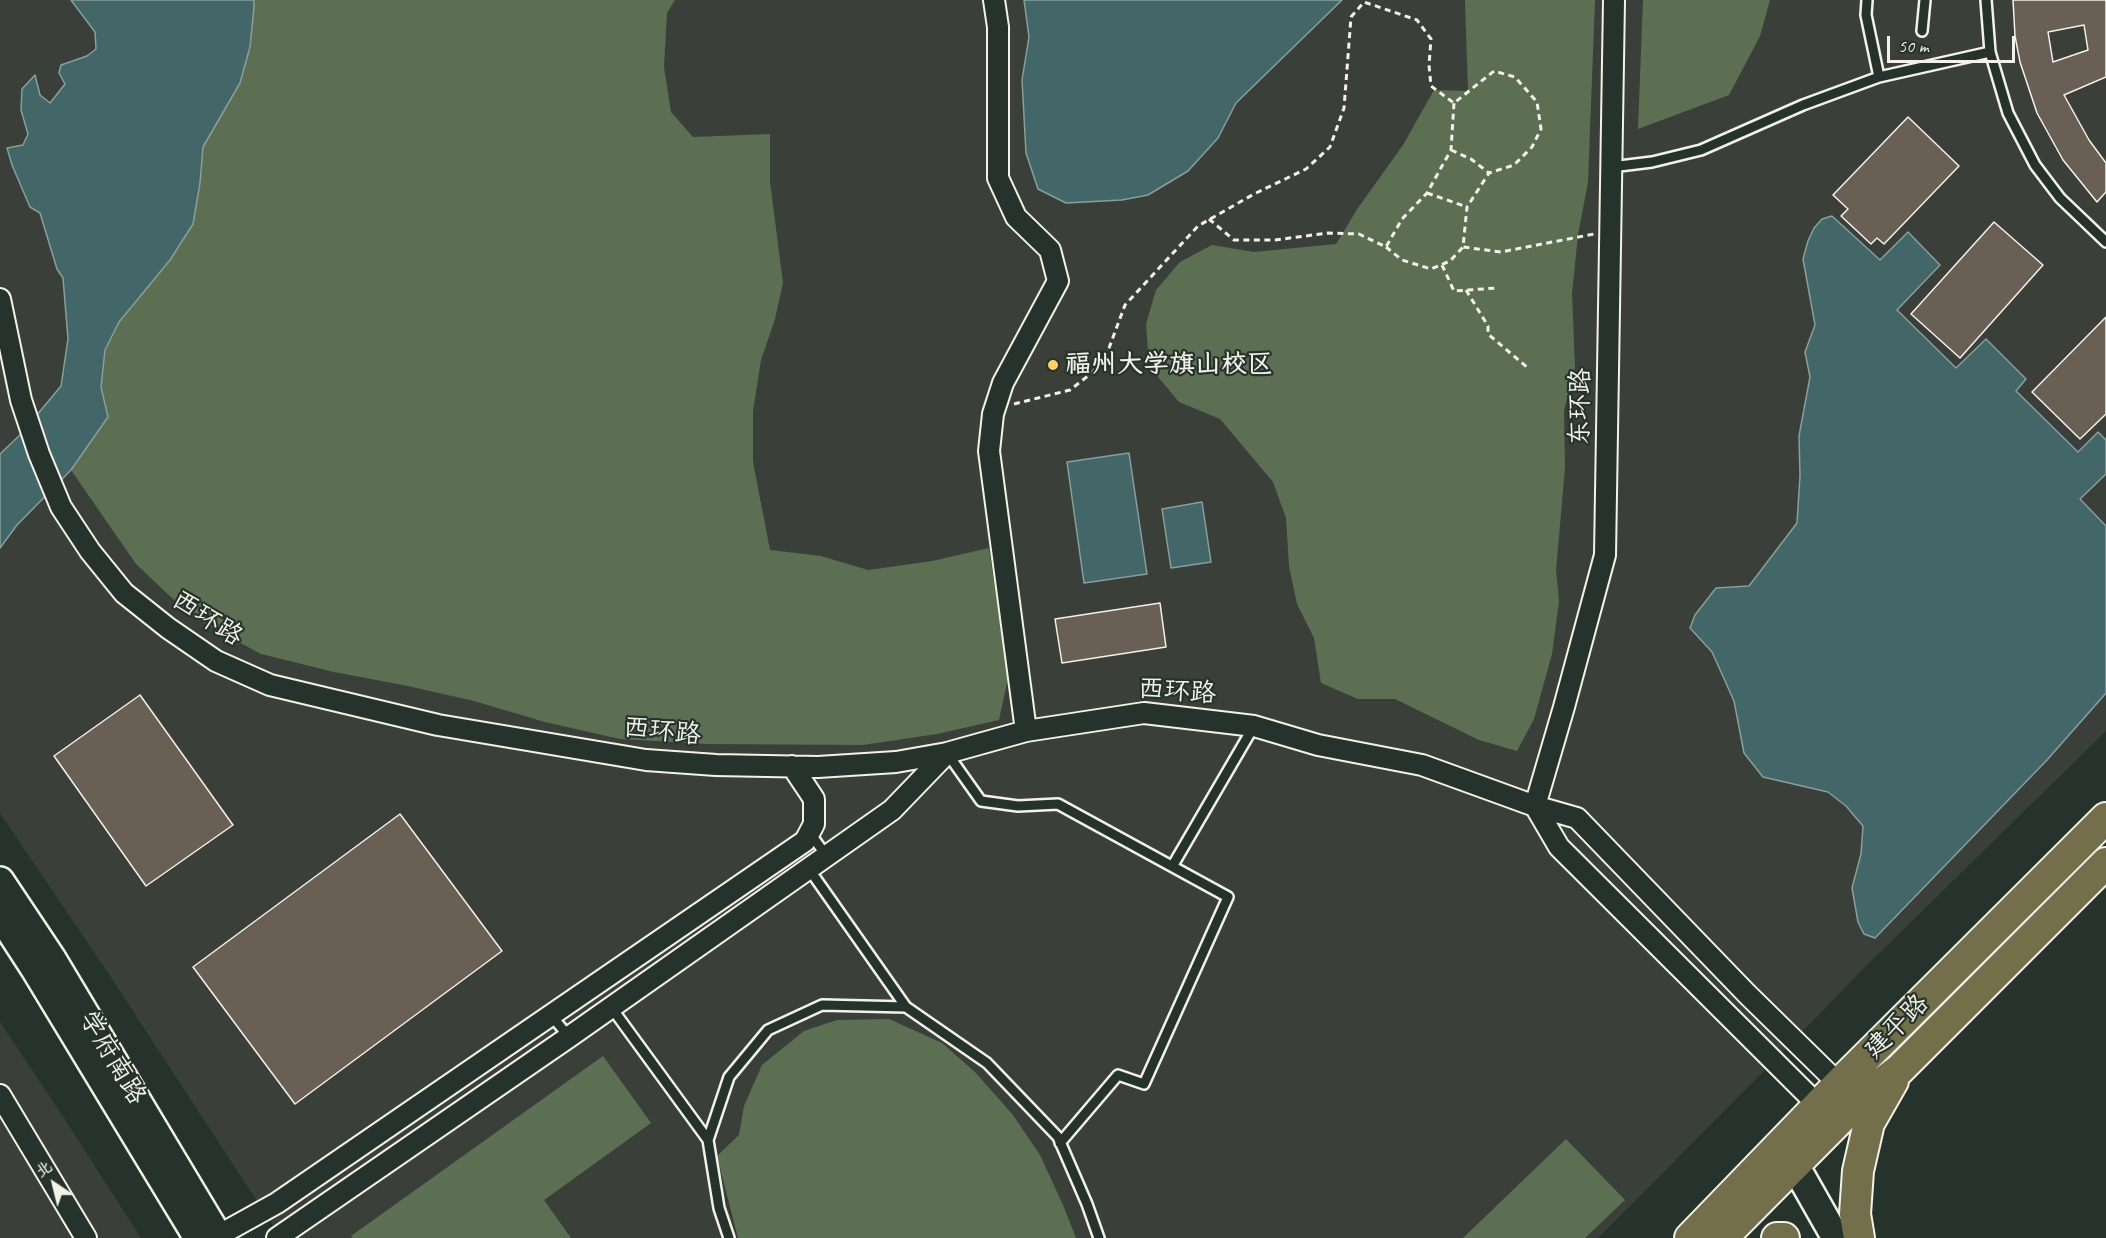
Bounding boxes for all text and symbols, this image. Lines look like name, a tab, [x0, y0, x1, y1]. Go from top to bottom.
scale bar	[1890, 24, 2018, 62]
text: 50 m	[1898, 35, 1929, 57]
place label: 福州大学旗山校区	[1065, 349, 1273, 381]
marker: 福州大学旗山校区	[1046, 358, 1060, 372]
street label: 东环路	[1565, 368, 1597, 446]
street label: 西环路	[166, 585, 248, 653]
street label: 西环路	[1137, 674, 1217, 710]
street label: 西环路	[622, 712, 702, 752]
street label: 建平路	[1858, 988, 1936, 1066]
street label: 学府南路	[72, 1005, 152, 1111]
north arrow	[24, 1154, 84, 1214]
text: 北	[31, 1156, 56, 1182]

